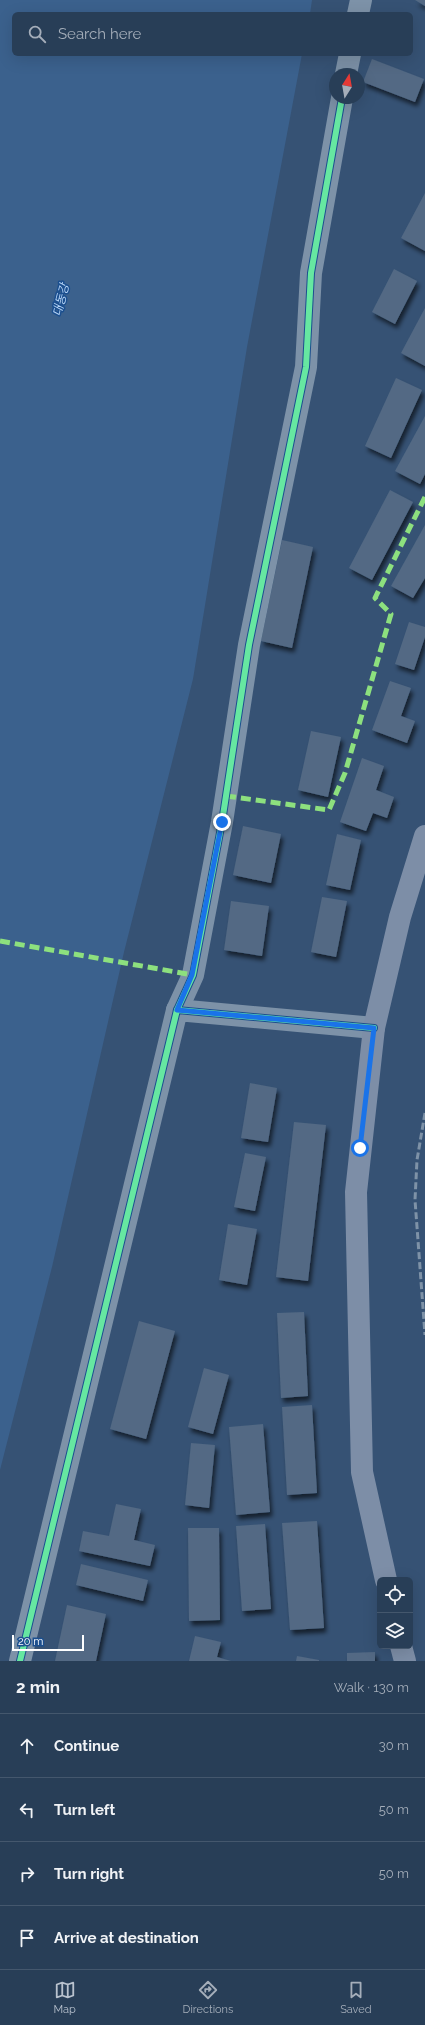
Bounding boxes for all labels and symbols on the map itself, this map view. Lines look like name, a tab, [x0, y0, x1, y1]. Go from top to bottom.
north arrow	[329, 68, 365, 104]
water label: 대동강	[50, 280, 72, 318]
route end	[213, 813, 231, 831]
route start	[351, 1139, 369, 1157]
scale bar	[12, 1633, 84, 1652]

